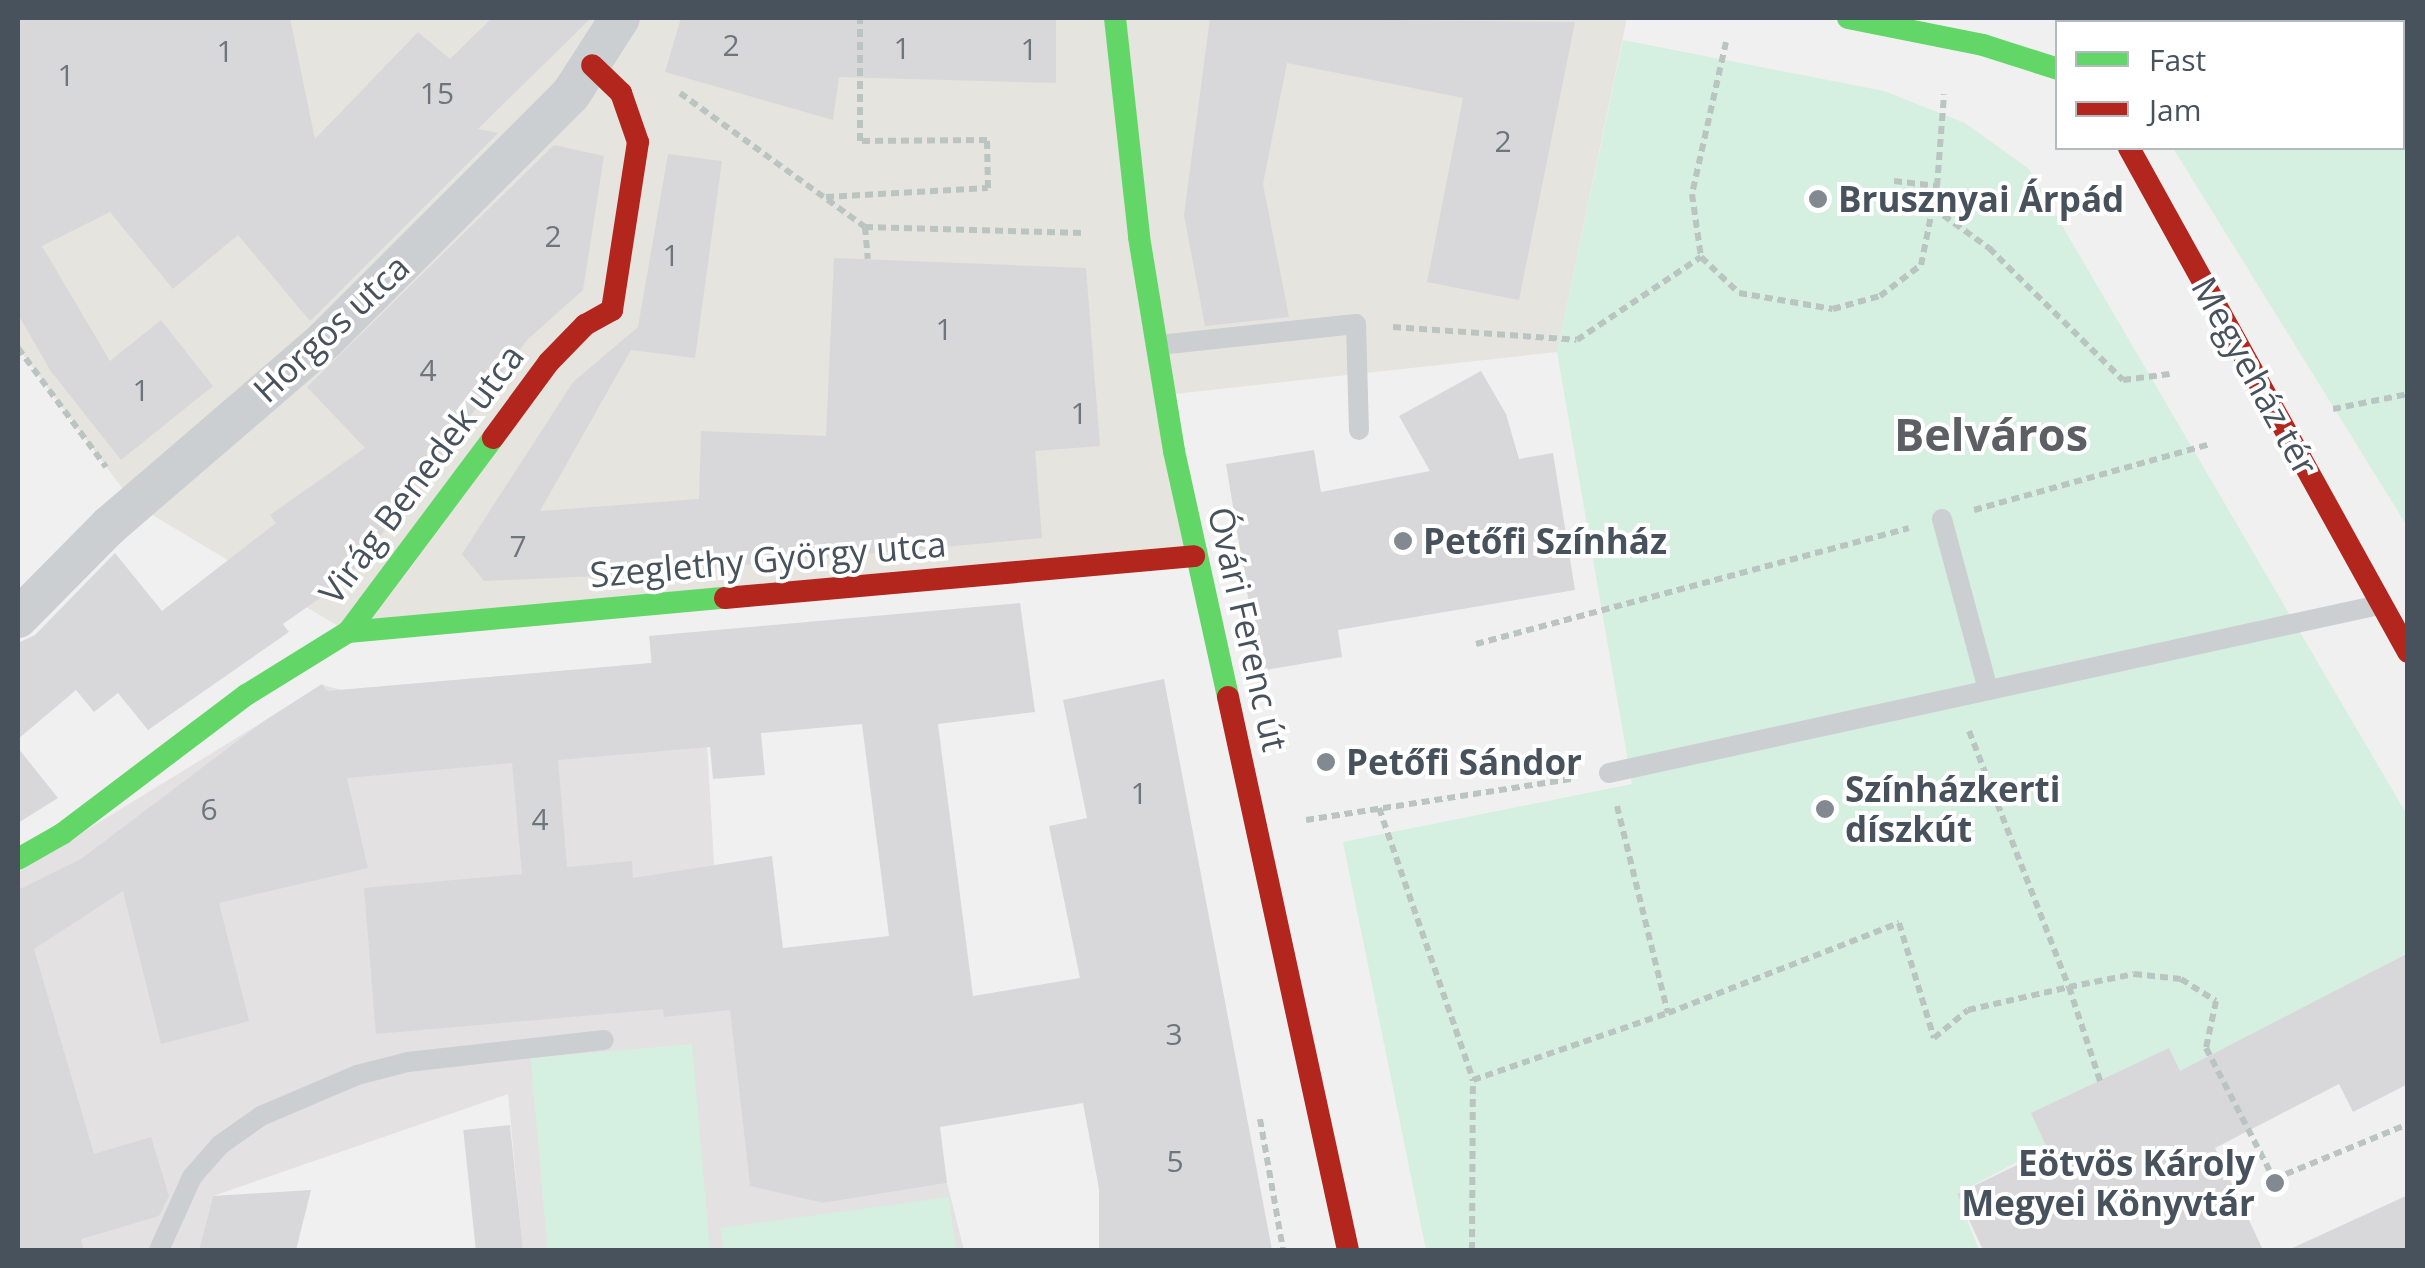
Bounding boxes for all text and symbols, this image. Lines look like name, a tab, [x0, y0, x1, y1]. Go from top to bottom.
legend	[2055, 20, 2405, 150]
house number: 2	[722, 27, 740, 63]
house number: 1	[893, 30, 911, 66]
house number: 1	[1020, 31, 1038, 67]
house number: 1	[216, 33, 234, 69]
text: Fast	[2149, 39, 2206, 80]
house number: 1	[57, 57, 75, 93]
house number: 15	[420, 75, 454, 111]
text: Jam	[2149, 89, 2202, 130]
house number: 2	[1494, 123, 1512, 159]
place label: Brusznyai Árpád	[1838, 178, 2124, 220]
marker: Brusznyai Árpád	[1807, 188, 1829, 210]
house number: 2	[544, 218, 562, 254]
house number: 1	[662, 237, 680, 273]
street label: Horgos utca	[245, 245, 417, 411]
street label: Megyeház tér	[2183, 270, 2327, 482]
house number: 1	[935, 311, 953, 347]
street label: Virág Benedek utca	[310, 336, 532, 612]
house number: 4	[419, 352, 437, 388]
house number: 1	[132, 372, 150, 408]
house number: 1	[1070, 395, 1088, 431]
district label: Belváros	[1894, 407, 2088, 461]
street label: Óvári Ferenc út	[1199, 503, 1297, 755]
place label: Petőfi Színház	[1423, 520, 1667, 562]
street label: Szeglethy György utca	[588, 523, 948, 595]
house number: 7	[509, 528, 527, 564]
marker: Petőfi Színház	[1392, 530, 1414, 552]
place label: Petőfi Sándor	[1346, 741, 1582, 783]
marker: Petőfi Sándor	[1315, 751, 1337, 773]
place label: Színházkerti díszkút	[1845, 768, 2060, 850]
house number: 1	[1130, 775, 1148, 811]
house number: 6	[200, 791, 218, 827]
marker: Színházkerti díszkút	[1814, 798, 1836, 820]
house number: 4	[531, 801, 549, 837]
house number: 3	[1165, 1016, 1183, 1052]
place label: Eötvös Károly Megyei Könyvtár	[1961, 1142, 2255, 1224]
house number: 5	[1166, 1143, 1184, 1179]
marker: Eötvös Károly Megyei Könyvtár	[2264, 1172, 2286, 1194]

